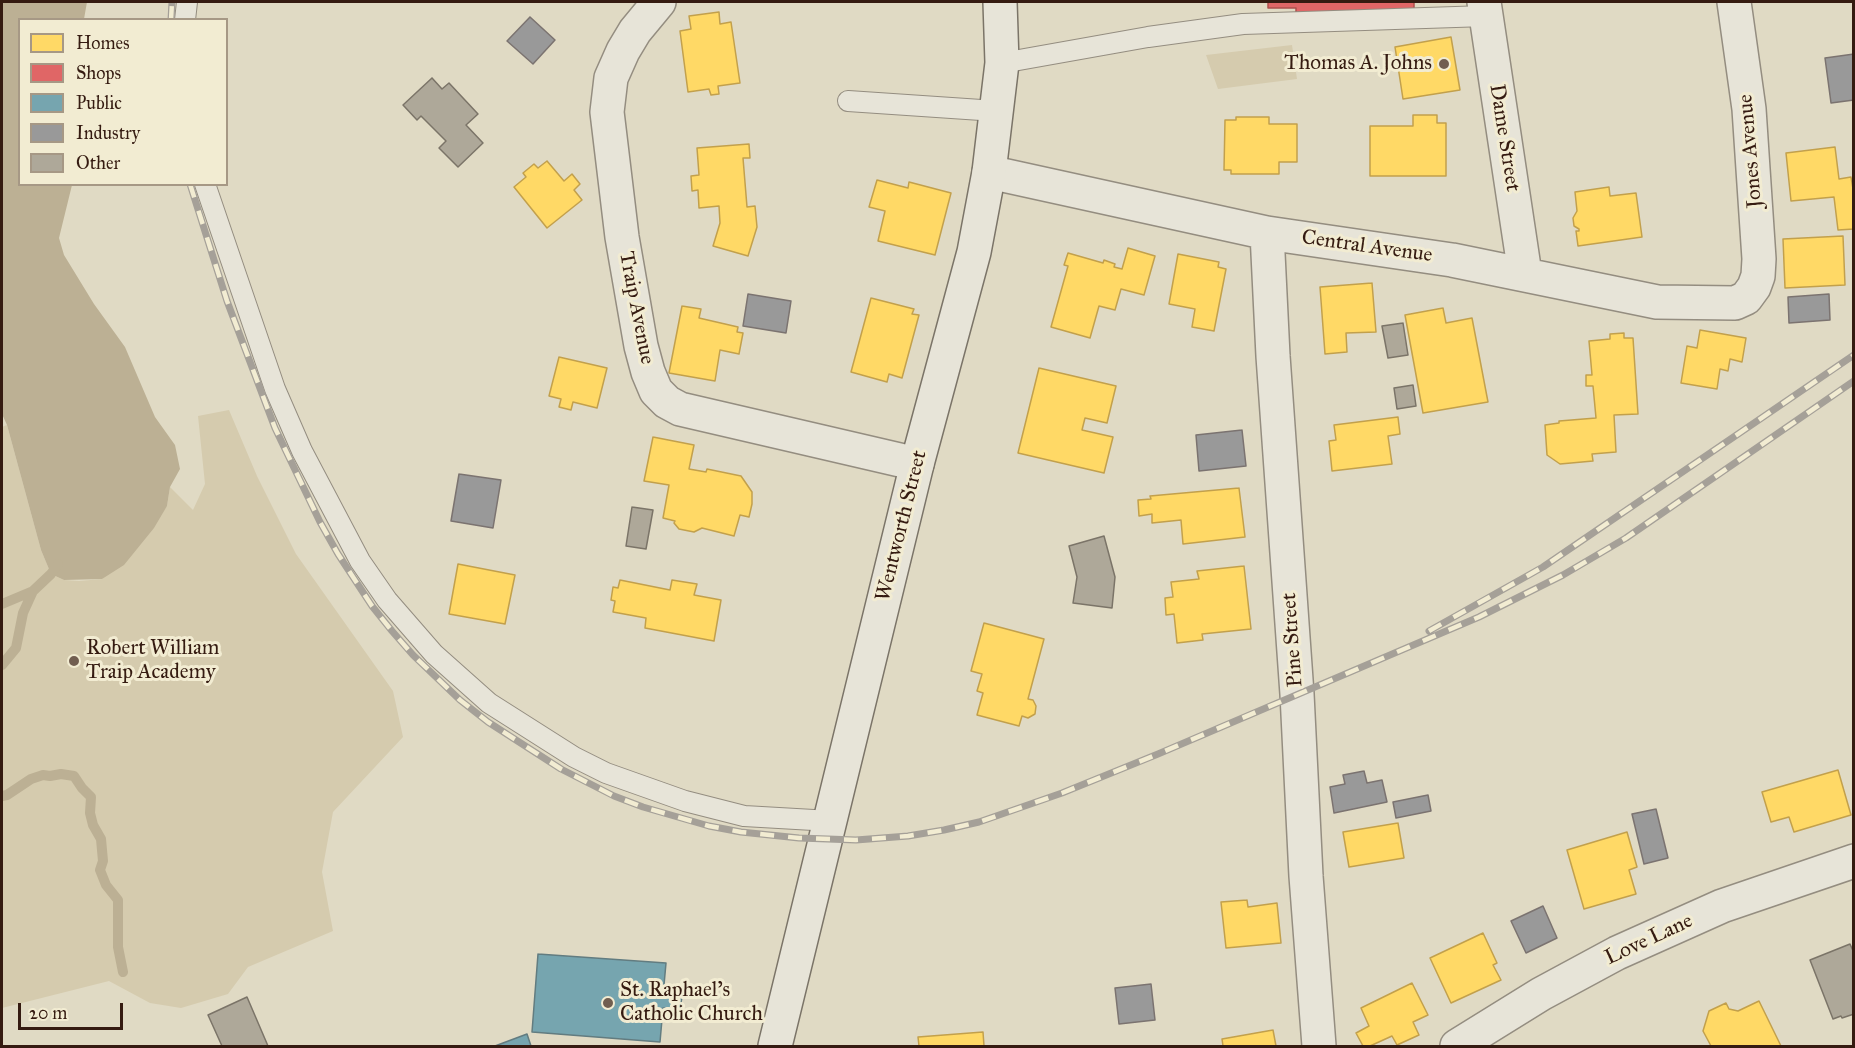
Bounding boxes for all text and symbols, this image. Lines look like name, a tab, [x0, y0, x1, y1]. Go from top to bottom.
legend	[18, 18, 228, 186]
text: Homes	[76, 32, 130, 54]
place label: Thomas A. Johns	[1284, 51, 1432, 77]
marker: Thomas A. Johns	[1437, 57, 1451, 71]
text: Shops	[76, 62, 121, 84]
street label: Dame Street	[1483, 82, 1525, 194]
text: Public	[76, 92, 122, 114]
street label: Jones Avenue	[1733, 93, 1769, 209]
text: Industry	[76, 122, 140, 144]
text: Other	[76, 152, 120, 174]
street label: Central Avenue	[1300, 225, 1434, 269]
street label: Traip Avenue	[613, 249, 659, 367]
street label: Wentworth Street	[871, 448, 933, 604]
street label: Pine Street	[1277, 592, 1309, 688]
place label: Robert William Traip Academy	[86, 636, 219, 686]
marker: Robert William Traip Academy	[67, 654, 81, 668]
street label: Love Lane	[1601, 909, 1697, 971]
place label: St. Raphael's Catholic Church	[620, 978, 763, 1028]
scale bar	[21, 991, 126, 1029]
marker: St. Raphael's Catholic Church	[601, 996, 615, 1010]
text: 20 m	[29, 1002, 67, 1024]

